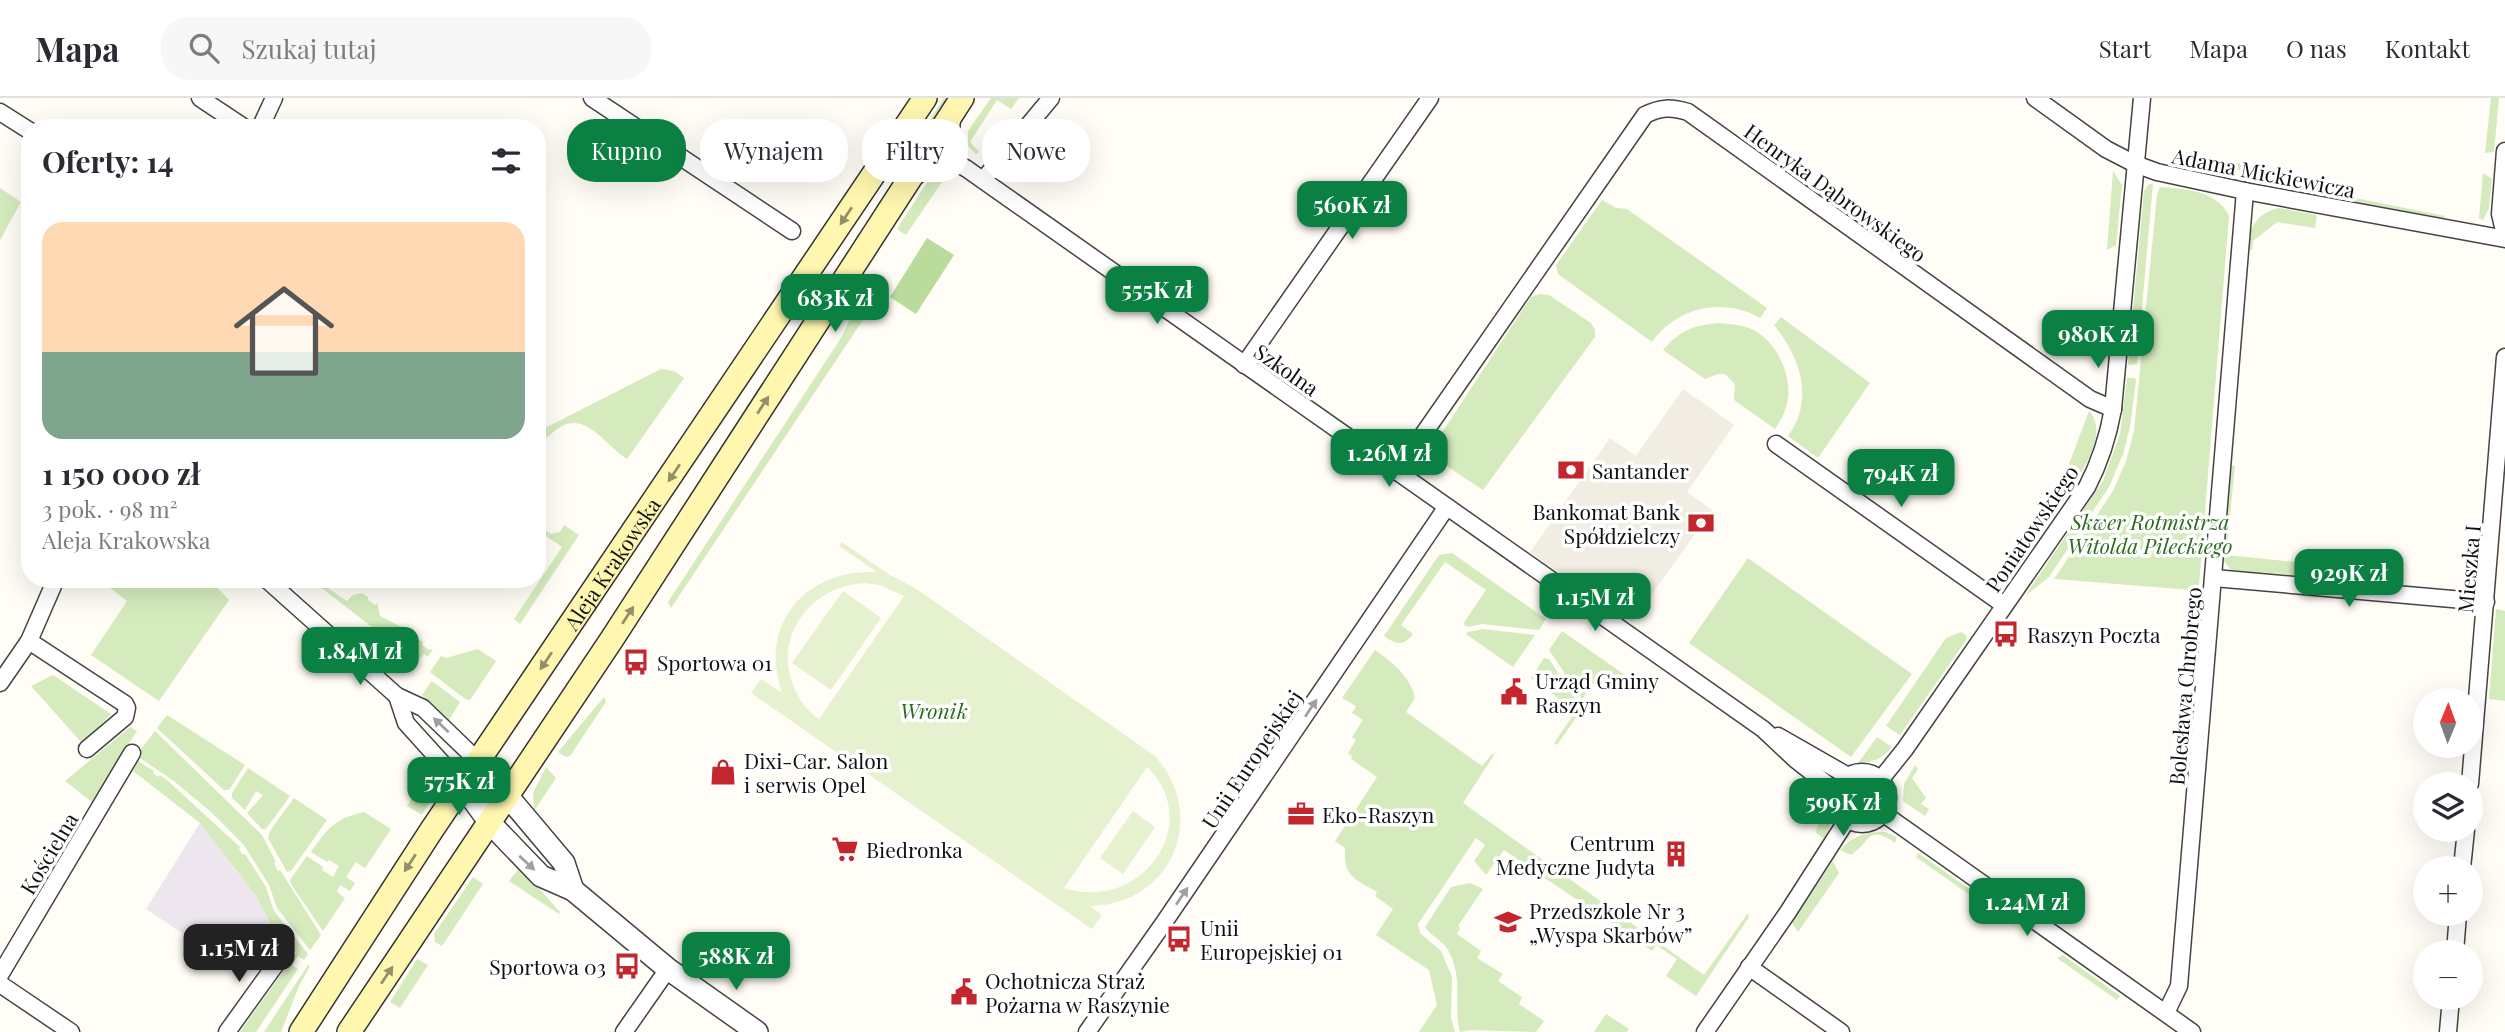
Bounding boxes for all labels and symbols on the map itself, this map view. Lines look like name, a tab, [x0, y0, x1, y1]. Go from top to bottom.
street label: Henryka Dąbrowskiego	[1739, 116, 1933, 268]
street label: Adama Mickiewicza	[2169, 140, 2358, 204]
pin: 560K zł	[1287, 181, 1417, 241]
one-way arrow	[840, 206, 853, 226]
pin: 555K zł	[1092, 266, 1222, 326]
pin: 683K zł	[770, 274, 900, 334]
pin: 980K zł	[2033, 310, 2163, 370]
street label: Szkolna	[1249, 337, 1325, 402]
one-way arrow	[757, 395, 770, 415]
pin: 1.26M zł	[1317, 430, 1461, 489]
pin: 794K zł	[1836, 450, 1966, 509]
bank icon: Santander	[1556, 455, 1586, 485]
place label: Santander	[1592, 456, 1690, 484]
street label: Poniatowskiego	[1978, 459, 2084, 597]
one-way arrow	[667, 464, 681, 482]
street label: Aleja Krakowska	[556, 491, 666, 636]
place label: Bankomat Bank Spółdzielczy	[1532, 497, 1680, 549]
park label: Skwer Rotmistrza Witolda Pileckiego	[2068, 507, 2232, 559]
bank icon: Bankomat Bank Spółdzielczy	[1686, 508, 1716, 538]
street label: Mieszka I	[2450, 524, 2486, 614]
pin: 929K zł	[2284, 550, 2414, 609]
pin: 1.15M zł	[1523, 574, 1667, 633]
street label: Bolesława Chrobrego	[2161, 586, 2207, 786]
one-way arrow	[621, 606, 634, 625]
bus stop icon: Raszyn Poczta	[1991, 619, 2021, 649]
place label: Raszyn Poczta	[2027, 620, 2161, 648]
pin: 1.84M zł	[288, 628, 432, 687]
bus stop icon: Sportowa 01	[621, 647, 651, 677]
place label: Sportowa 01	[657, 648, 772, 676]
one-way arrow	[539, 652, 553, 670]
place label: Urząd Gminy Raszyn	[1535, 666, 1659, 718]
public building icon: Urząd Gminy Raszyn	[1499, 677, 1529, 707]
street label: Unii Europejskiej	[1194, 684, 1308, 834]
north arrow	[2413, 688, 2483, 758]
park label: Wronik	[900, 696, 968, 724]
one-way arrow	[1304, 699, 1318, 717]
one-way arrow	[432, 716, 449, 733]
place label: Dixi-Car. Salon i serwis Opel	[744, 746, 889, 798]
shop icon: Dixi-Car. Salon i serwis Opel	[708, 757, 738, 787]
pin: 575K zł	[394, 758, 524, 817]
pin: 599K zł	[1778, 778, 1908, 838]
office icon: Eko-Raszyn	[1286, 799, 1316, 829]
place label: Eko-Raszyn	[1322, 800, 1435, 828]
street label: Kościelna	[13, 806, 84, 899]
place label: Centrum Medyczne Judyta	[1496, 828, 1656, 880]
supermarket icon: Biedronka	[830, 834, 860, 864]
place label: Biedronka	[866, 835, 963, 863]
building icon: Centrum Medyczne Judyta	[1661, 839, 1691, 869]
one-way arrow	[404, 853, 417, 872]
one-way arrow	[518, 854, 535, 870]
pin: 1.24M zł	[1955, 878, 2099, 938]
one-way arrow	[1176, 886, 1189, 906]
place label: Przedszkole Nr 3 „Wyspa Skarbów”	[1529, 896, 1693, 948]
school or university icon: Przedszkole Nr 3 „Wyspa Skarbów”	[1493, 907, 1523, 937]
place label: Unii Europejskiej 01	[1200, 913, 1343, 965]
pin: 1.15M zł	[167, 924, 311, 984]
bus stop icon: Unii Europejskiej 01	[1164, 924, 1194, 954]
pin: 588K zł	[671, 932, 801, 992]
bus stop icon: Sportowa 03	[612, 951, 642, 981]
place label: Sportowa 03	[489, 952, 606, 980]
one-way arrow	[380, 966, 393, 985]
place label: Ochotnicza Straż Pożarna w Raszynie	[985, 966, 1170, 1018]
public building icon: Ochotnicza Straż Pożarna w Raszynie	[949, 977, 979, 1007]

